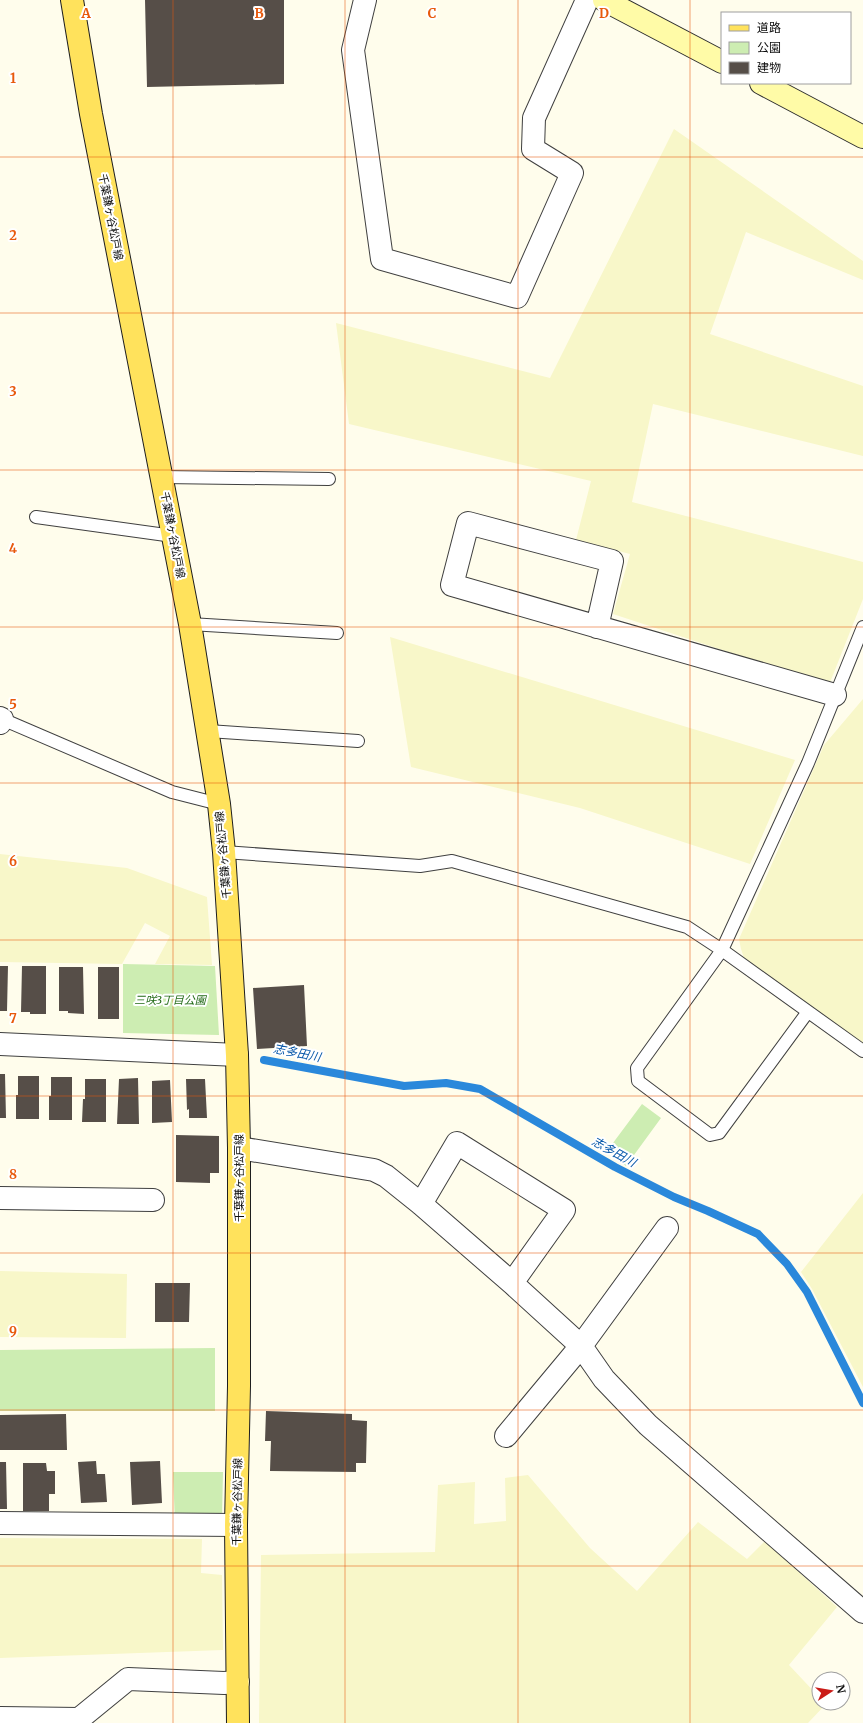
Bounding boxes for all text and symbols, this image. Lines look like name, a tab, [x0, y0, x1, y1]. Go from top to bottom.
text: A	[80, 5, 91, 22]
text: B	[254, 5, 264, 22]
text: C	[428, 5, 437, 22]
text: D	[599, 5, 609, 22]
legend	[721, 12, 851, 84]
text: 道路	[757, 20, 781, 35]
text: 公園	[757, 40, 781, 55]
text: 建物	[757, 60, 781, 75]
text: 1	[10, 70, 16, 87]
street label: 千葉鎌ヶ谷松戸線	[96, 172, 126, 262]
text: 2	[9, 227, 17, 244]
text: 3	[9, 383, 17, 400]
street label: 千葉鎌ヶ谷松戸線	[158, 490, 188, 580]
text: 4	[9, 540, 18, 557]
text: 5	[9, 696, 17, 713]
street label: 千葉鎌ヶ谷松戸線	[212, 811, 234, 899]
text: 6	[9, 853, 17, 870]
park label: 三咲3丁目公園	[134, 993, 208, 1007]
text: 7	[9, 1010, 17, 1027]
water label: 志多田川	[272, 1041, 324, 1065]
water label: 志多田川	[590, 1133, 641, 1171]
street label: 千葉鎌ヶ谷松戸線	[232, 1134, 246, 1222]
text: 8	[9, 1166, 17, 1183]
text: 9	[9, 1323, 17, 1340]
street label: 千葉鎌ヶ谷松戸線	[229, 1458, 245, 1546]
north arrow	[811, 1671, 851, 1711]
text: N	[833, 1683, 849, 1695]

